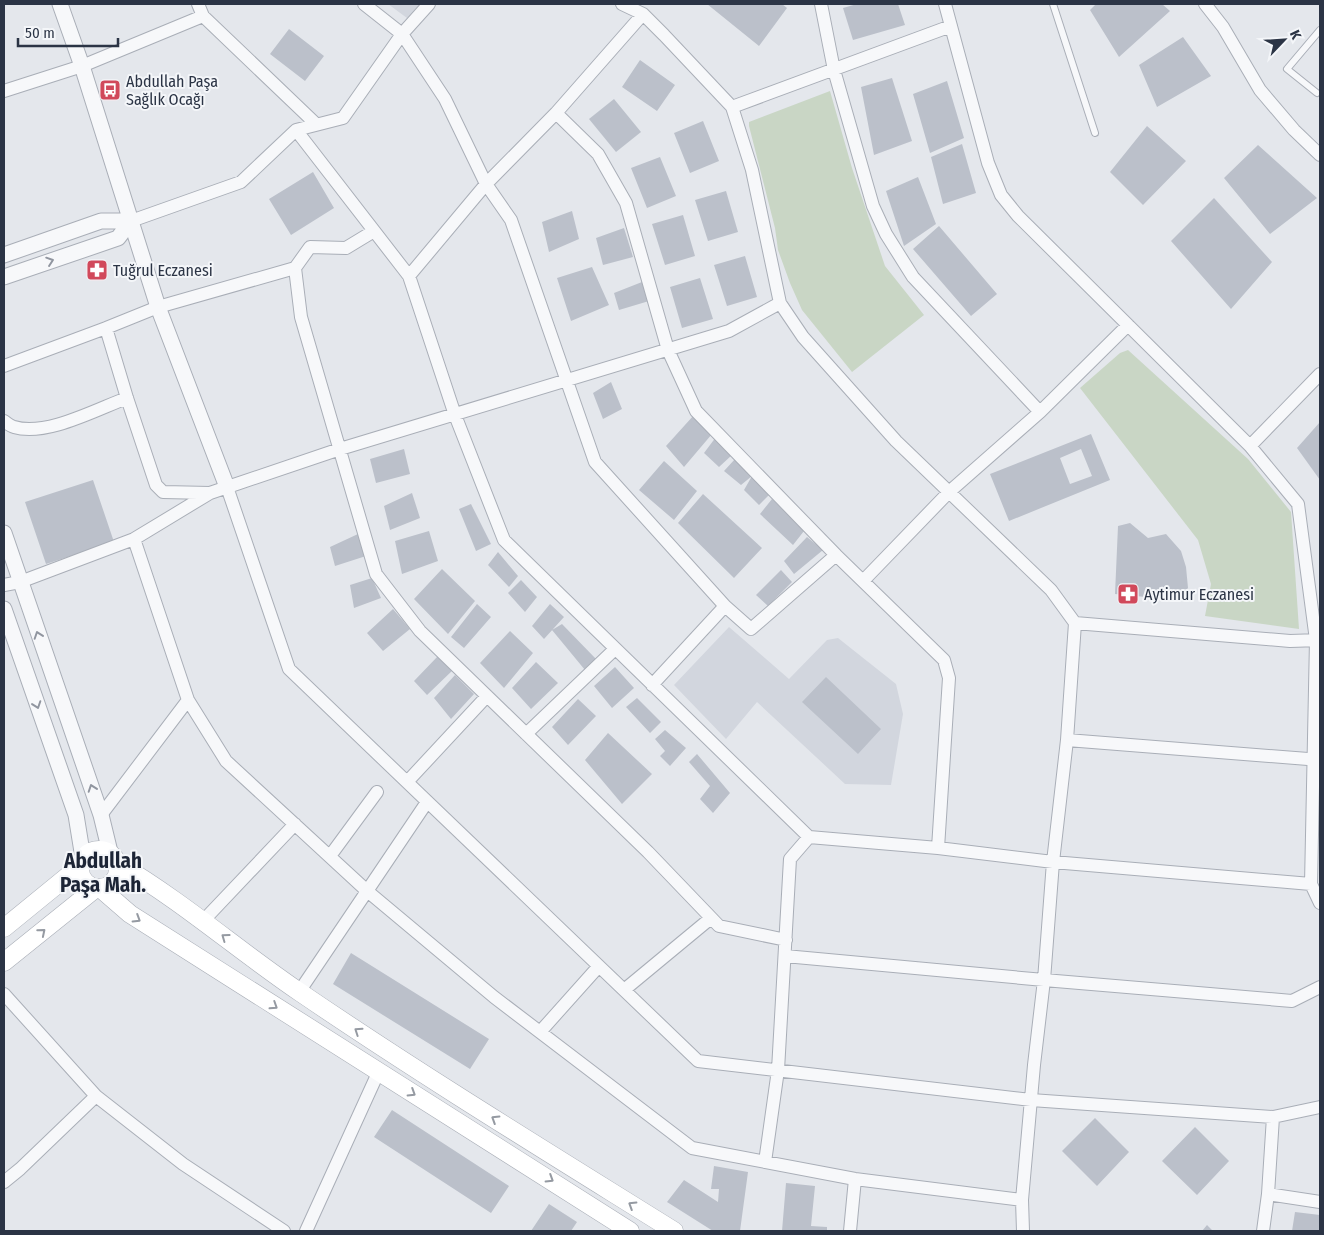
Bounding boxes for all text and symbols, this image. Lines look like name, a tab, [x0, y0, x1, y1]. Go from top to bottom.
scale bar	[18, 15, 118, 47]
north arrow	[1259, 15, 1309, 65]
text: 50 m	[25, 24, 55, 42]
text: K	[1286, 27, 1305, 43]
place label: Abdullah Paşa Sağlık Ocağı	[126, 72, 218, 109]
bus stop icon: Abdullah Paşa Sağlık Ocağı	[98, 78, 122, 102]
one-way arrow	[45, 257, 54, 267]
pharmacy icon: Tuğrul Eczanesi	[85, 258, 109, 282]
place label: Tuğrul Eczanesi	[113, 261, 213, 280]
pharmacy icon: Aytimur Eczanesi	[1116, 582, 1140, 606]
place label: Aytimur Eczanesi	[1144, 585, 1254, 604]
one-way arrow	[34, 631, 44, 639]
one-way arrow	[32, 700, 42, 709]
one-way arrow	[88, 784, 98, 793]
district label: Abdullah Paşa Mah.	[60, 848, 146, 898]
one-way arrow	[132, 913, 141, 922]
one-way arrow	[36, 930, 45, 938]
one-way arrow	[222, 935, 231, 943]
one-way arrow	[269, 1000, 278, 1010]
one-way arrow	[354, 1028, 364, 1037]
one-way arrow	[406, 1087, 415, 1097]
one-way arrow	[491, 1115, 500, 1125]
one-way arrow	[544, 1173, 553, 1183]
one-way arrow	[629, 1202, 638, 1212]

